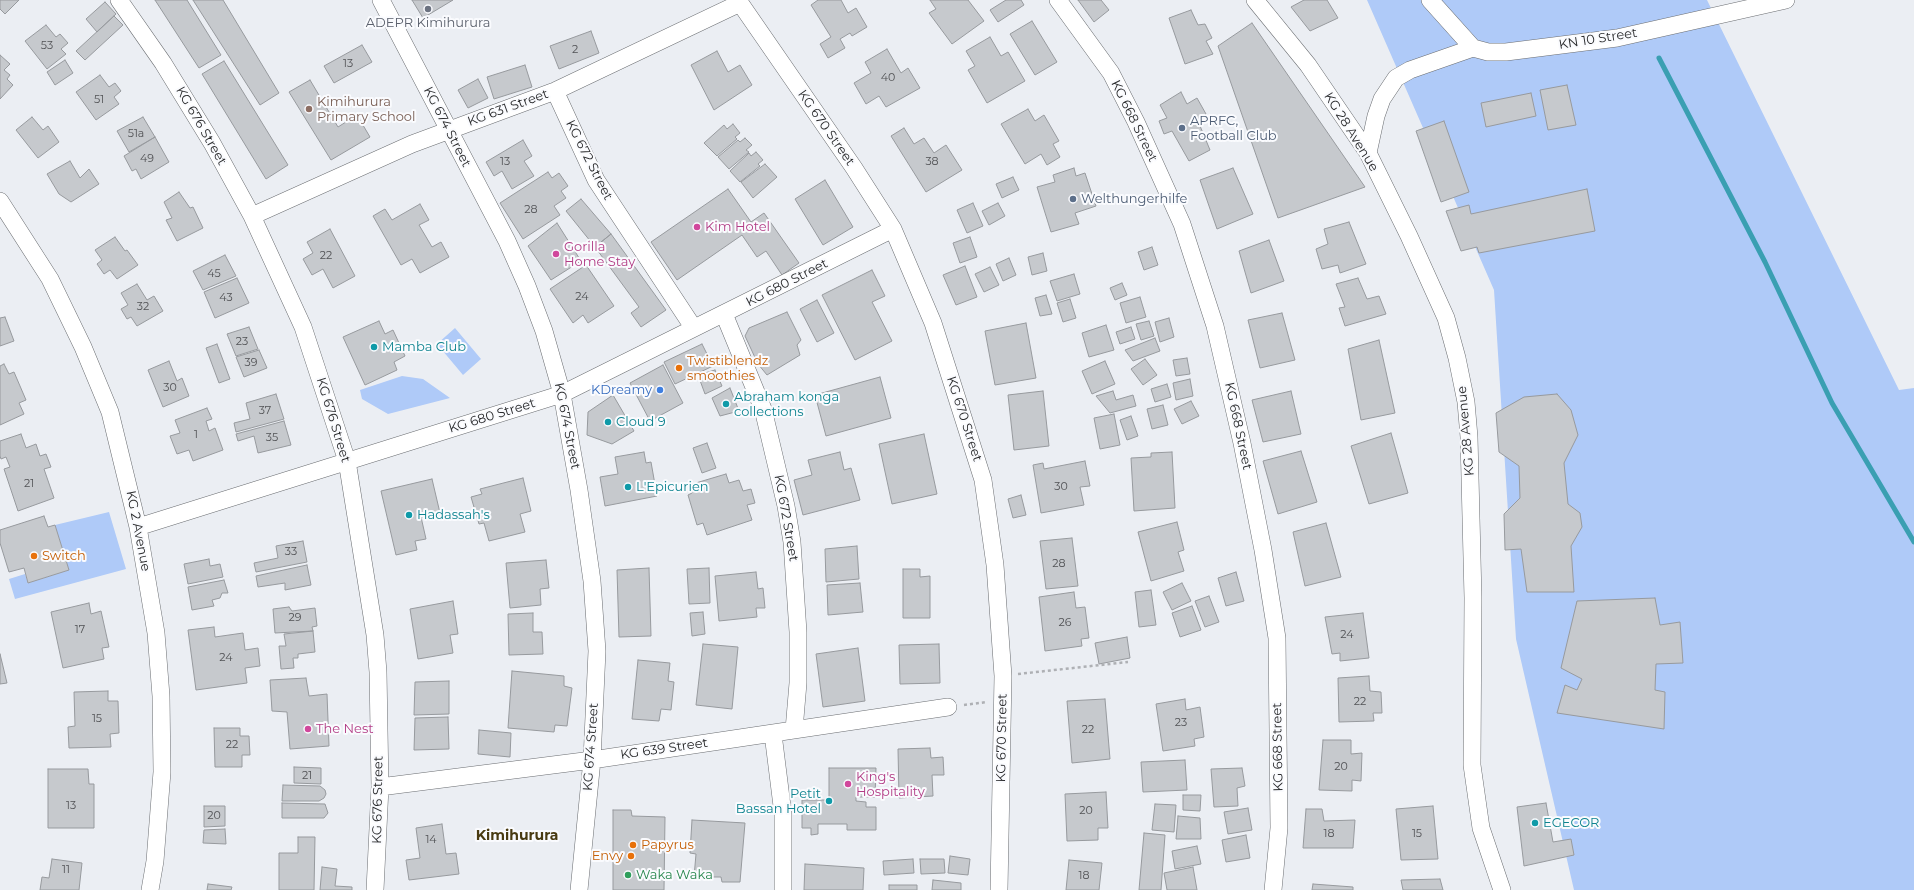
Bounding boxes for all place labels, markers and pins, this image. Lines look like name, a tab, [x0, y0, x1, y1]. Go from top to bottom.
marker: ADEPR Kimihurura	[423, 4, 433, 14]
place label: ADEPR Kimihurura	[366, 15, 490, 31]
place label: Kimihurura Primary School	[317, 94, 415, 125]
marker: Kimihurura Primary School	[304, 104, 314, 114]
place label: APRFC, Football Club	[1190, 113, 1277, 144]
marker: APRFC, Football Club	[1177, 123, 1187, 133]
place label: Welthungerhilfe	[1081, 191, 1187, 207]
marker: Welthungerhilfe	[1068, 194, 1078, 204]
place label: Kim Hotel	[705, 219, 770, 235]
marker: Kim Hotel	[692, 222, 702, 232]
place label: Gorilla Home Stay	[564, 239, 635, 270]
marker: Gorilla Home Stay	[551, 249, 561, 259]
place label: Mamba Club	[382, 339, 466, 355]
marker: Mamba Club	[369, 342, 379, 352]
place label: Twistiblendz smoothies	[687, 353, 768, 384]
marker: Twistiblendz smoothies	[674, 363, 684, 373]
place label: KDreamy	[591, 382, 652, 398]
marker: KDreamy	[655, 385, 665, 395]
place label: Abraham konga collections	[734, 389, 839, 420]
marker: Abraham konga collections	[721, 399, 731, 409]
place label: Cloud 9	[616, 414, 666, 430]
marker: Cloud 9	[603, 417, 613, 427]
place label: L'Epicurien	[636, 479, 709, 495]
marker: L'Epicurien	[623, 482, 633, 492]
place label: Hadassah's	[417, 507, 490, 523]
marker: Hadassah's	[404, 510, 414, 520]
place label: Switch	[42, 548, 86, 564]
marker: Switch	[29, 551, 39, 561]
place label: The Nest	[316, 721, 374, 737]
marker: The Nest	[303, 724, 313, 734]
place label: King's Hospitality	[856, 769, 925, 800]
marker: King's Hospitality	[843, 779, 853, 789]
place label: Petit Bassan Hotel	[736, 786, 821, 817]
marker: Petit Bassan Hotel	[824, 796, 834, 806]
place label: EGECOR	[1543, 815, 1599, 831]
marker: EGECOR	[1530, 818, 1540, 828]
place label: Papyrus	[641, 837, 694, 853]
marker: Papyrus	[628, 840, 638, 850]
place label: Envy	[592, 848, 623, 864]
marker: Envy	[626, 851, 636, 861]
place label: Waka Waka	[636, 867, 713, 883]
marker: Waka Waka	[623, 870, 633, 880]

